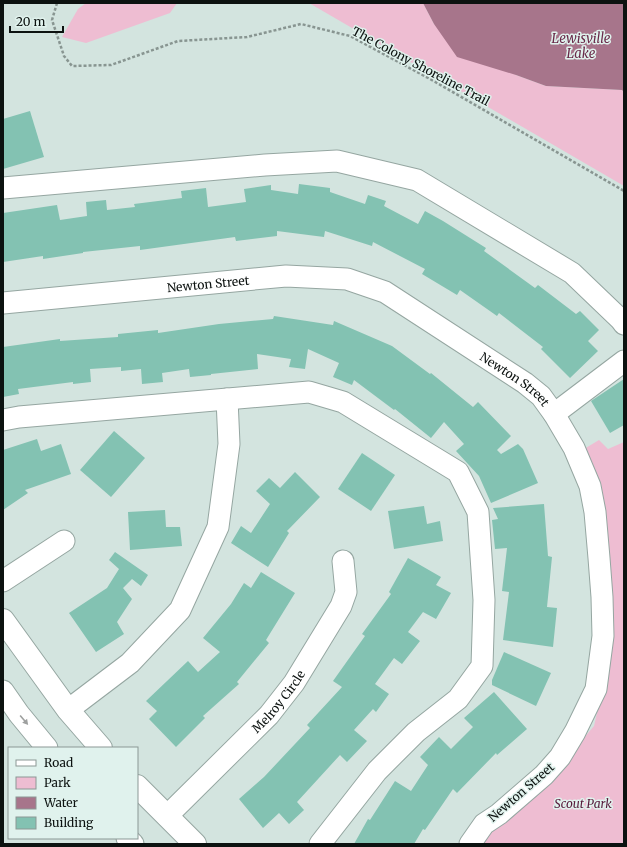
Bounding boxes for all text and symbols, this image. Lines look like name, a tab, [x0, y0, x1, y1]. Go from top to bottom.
scale bar	[10, 8, 63, 34]
text: 20 m	[16, 14, 45, 29]
street label: The Colony Shoreline Trail	[350, 23, 493, 109]
water label: Lewisville Lake	[552, 30, 611, 62]
street label: Newton Street	[166, 272, 250, 295]
street label: Newton Street	[477, 348, 553, 409]
street label: Melroy Circle	[248, 667, 308, 736]
one-way arrow	[19, 715, 28, 726]
legend	[8, 747, 138, 839]
text: Road	[44, 755, 73, 770]
street label: Newton Street	[485, 759, 557, 825]
text: Park	[44, 775, 71, 790]
text: Water	[43, 795, 79, 810]
park label: Scout Park	[554, 796, 612, 811]
text: Building	[44, 815, 94, 830]

